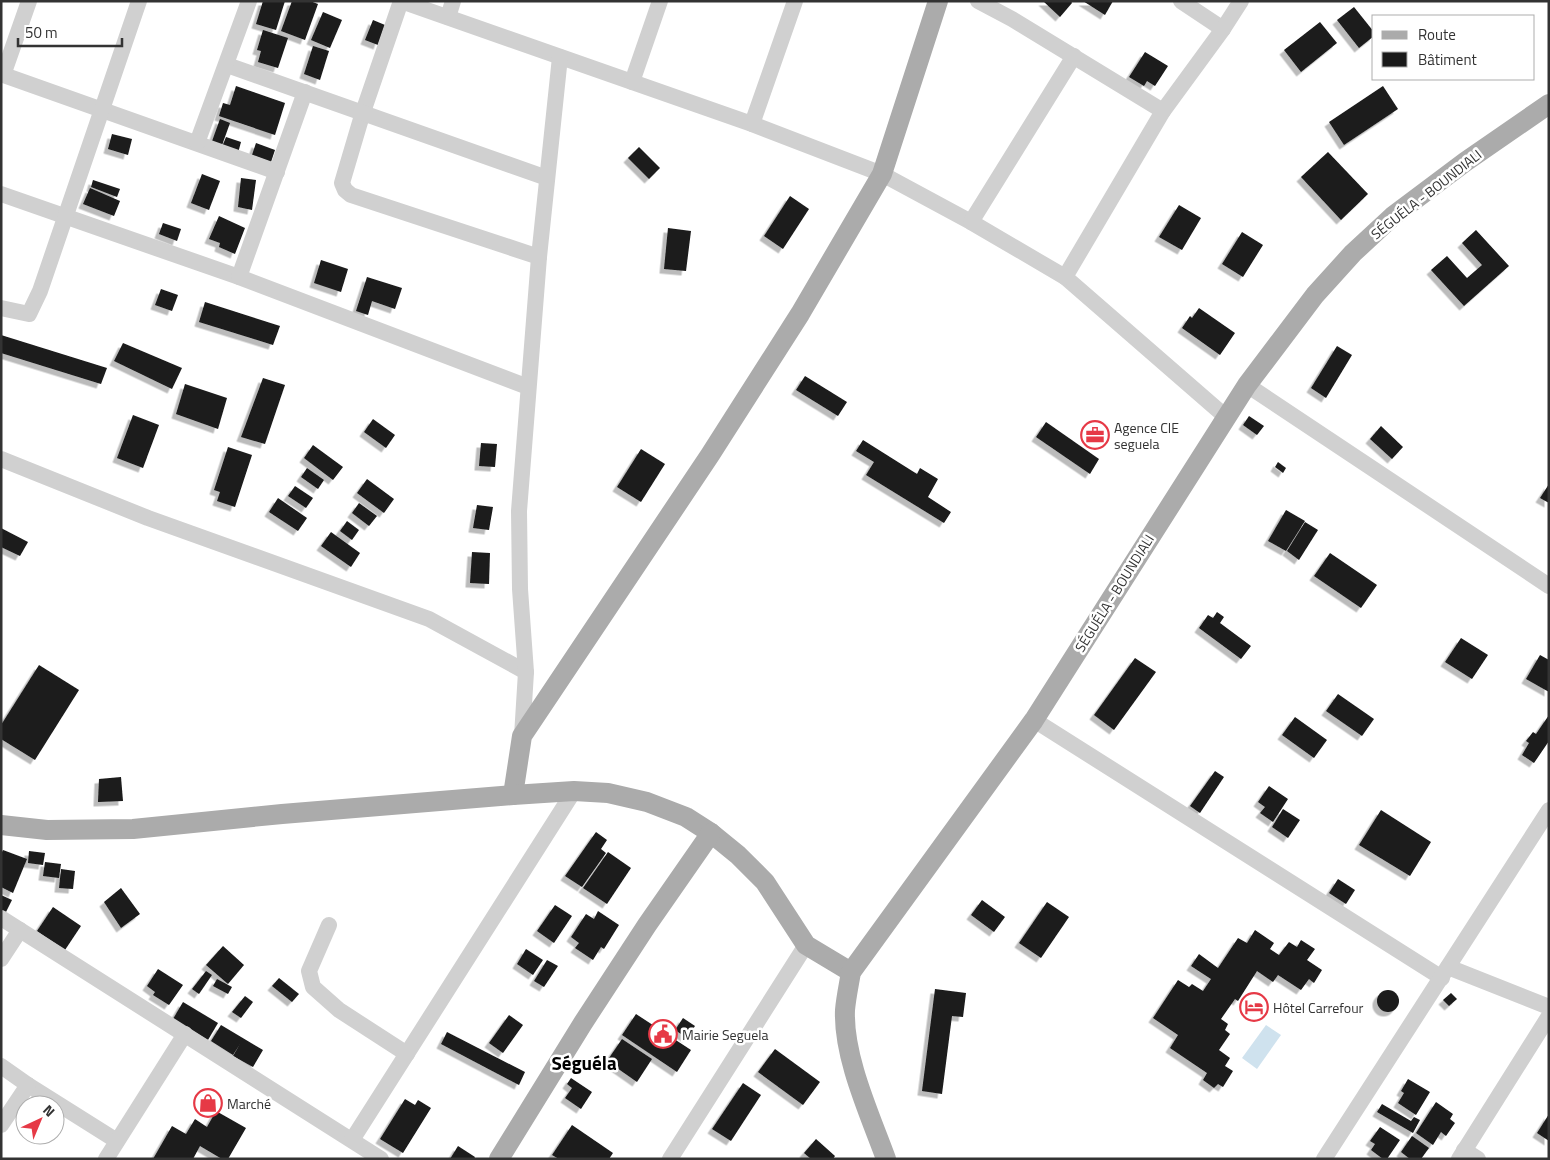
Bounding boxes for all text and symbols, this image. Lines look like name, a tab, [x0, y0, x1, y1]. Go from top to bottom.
scale bar	[18, 15, 121, 47]
legend	[1372, 15, 1535, 80]
text: 50 m	[25, 21, 58, 44]
text: Route	[1418, 23, 1456, 46]
text: Bâtiment	[1418, 48, 1477, 71]
street label: SÉGUÉLA - BOUNDIALI	[1366, 144, 1486, 244]
place label: Agence CIE seguela	[1114, 417, 1179, 454]
office icon: Agence CIE seguela	[1080, 420, 1110, 450]
street label: SÉGUÉLA - BOUNDIALI	[1069, 530, 1159, 656]
hotel icon: Hôtel Carrefour	[1239, 992, 1269, 1022]
place label: Hôtel Carrefour	[1273, 997, 1364, 1018]
public building icon: Mairie Seguela	[648, 1019, 678, 1049]
place label: Mairie Seguela	[682, 1024, 769, 1045]
district label: Séguéla	[551, 1048, 617, 1077]
shop icon: Marché	[193, 1088, 223, 1118]
place label: Marché	[227, 1093, 271, 1114]
north arrow	[15, 1095, 65, 1145]
text: N	[39, 1099, 60, 1121]

